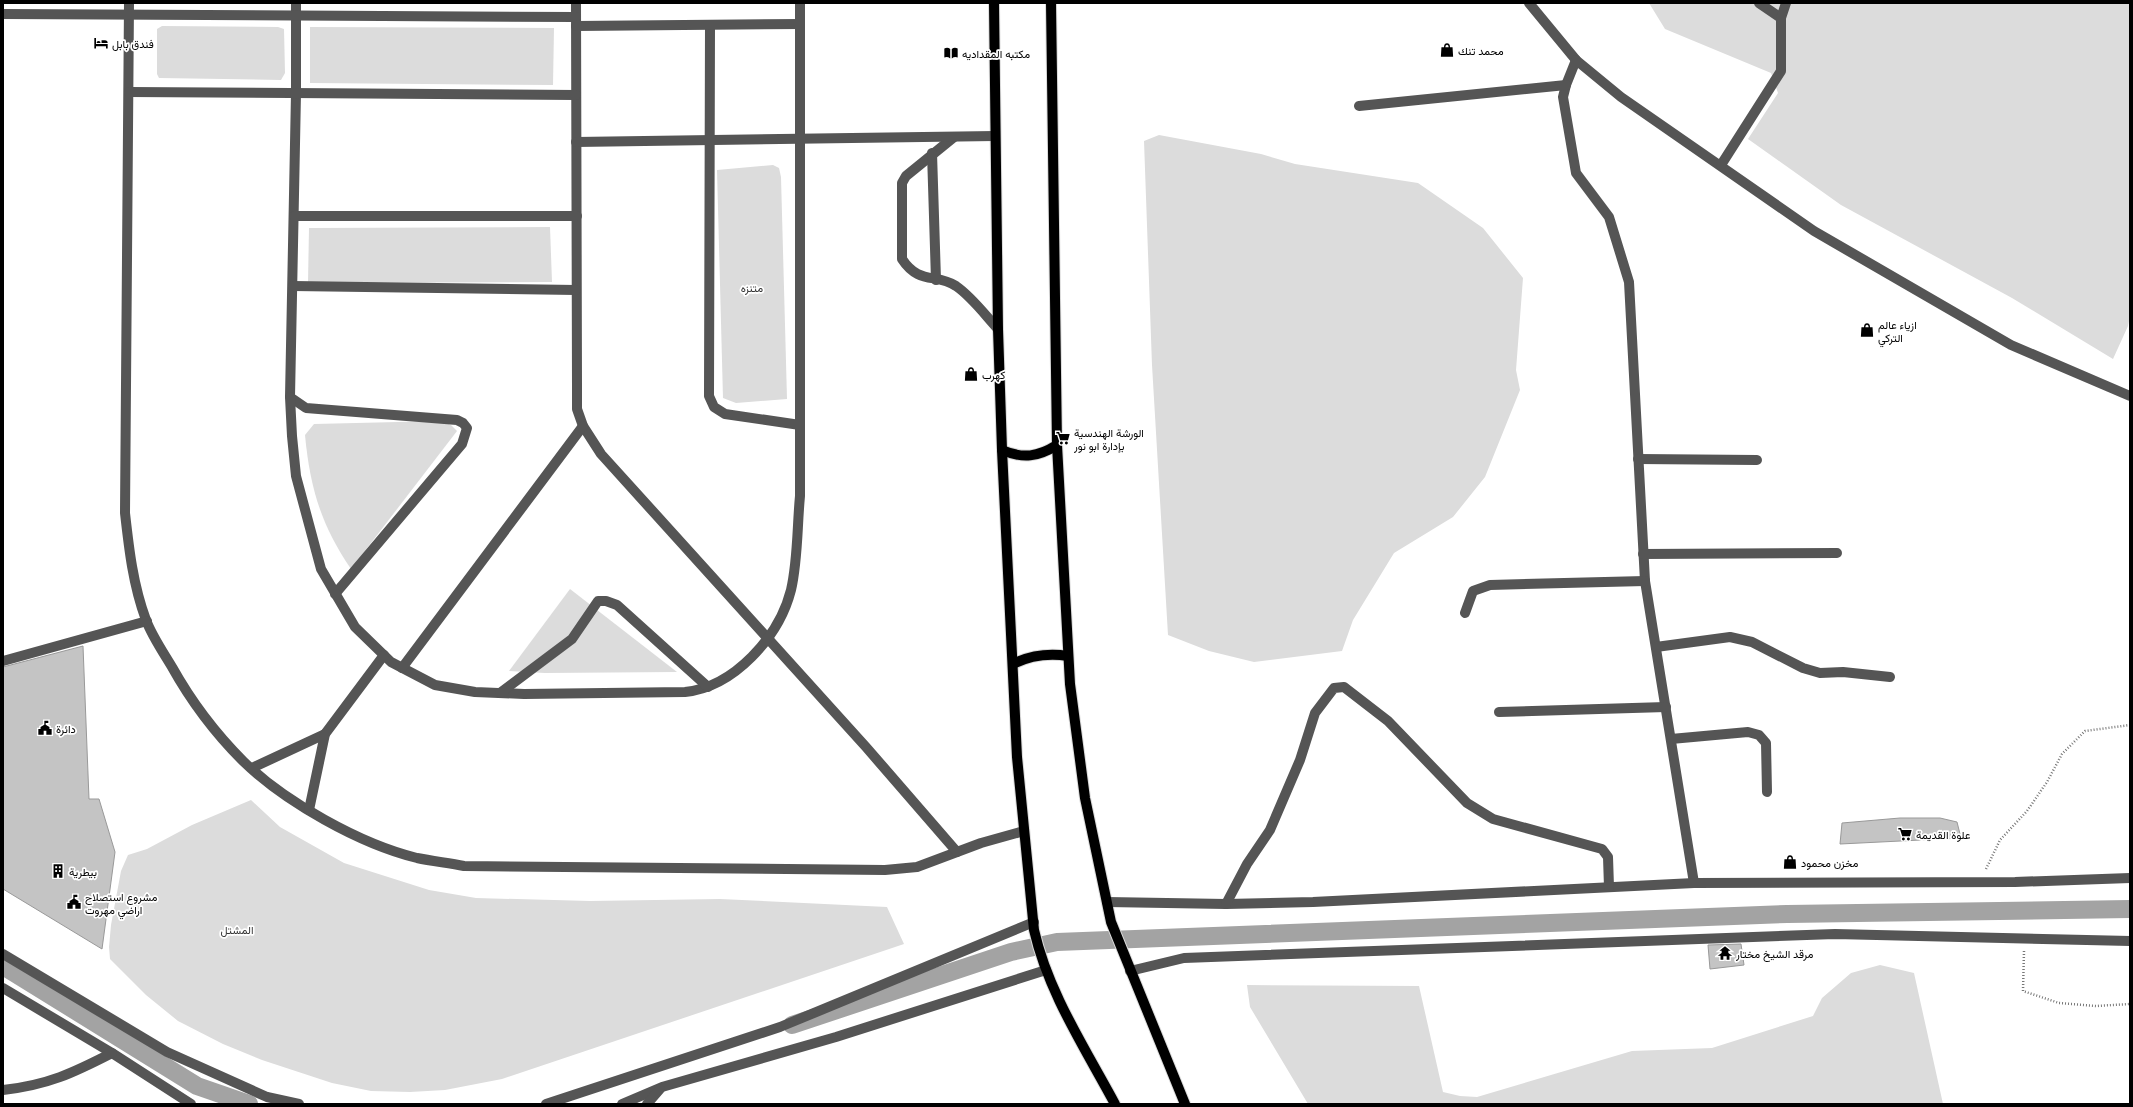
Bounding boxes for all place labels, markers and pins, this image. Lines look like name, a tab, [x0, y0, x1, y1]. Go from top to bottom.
hotel icon: فندق بابل	[93, 35, 109, 51]
place label: فندق بابل	[112, 36, 154, 51]
shop icon: محمد تنك	[1439, 42, 1455, 58]
place label: محمد تنك	[1458, 43, 1504, 58]
library icon: مكتبه المقداديه	[943, 45, 959, 61]
place label: مكتبه المقداديه	[962, 46, 1030, 61]
place label: ازياء عالم التركي	[1878, 317, 1917, 348]
shop icon: ازياء عالم التركي	[1859, 322, 1875, 338]
shop icon: كهرب	[963, 366, 979, 382]
place label: كهرب	[982, 367, 1005, 382]
place label: الورشة الهندسية بإدارة ابو نور	[1073, 425, 1144, 453]
supermarket icon: الورشة الهندسية بإدارة ابو نور	[1055, 430, 1071, 446]
public building icon: دائرة	[37, 720, 53, 736]
place label: دائرة	[56, 721, 76, 736]
supermarket icon: علوة القديمة	[1897, 826, 1913, 842]
place label: علوة القديمة	[1916, 827, 1971, 842]
shop icon: مخزن محمود	[1782, 854, 1798, 870]
place label: مخزن محمود	[1801, 855, 1859, 870]
building icon: بيطرية	[50, 863, 66, 879]
place label: بيطرية	[69, 864, 97, 879]
place label: مشروع استصلاح اراضي مهروت	[85, 889, 158, 920]
public building icon: مشروع استصلاح اراضي مهروت	[66, 894, 82, 910]
temple icon: مرقد الشيخ مختار	[1717, 945, 1733, 961]
place label: مرقد الشيخ مختار	[1735, 946, 1813, 962]

